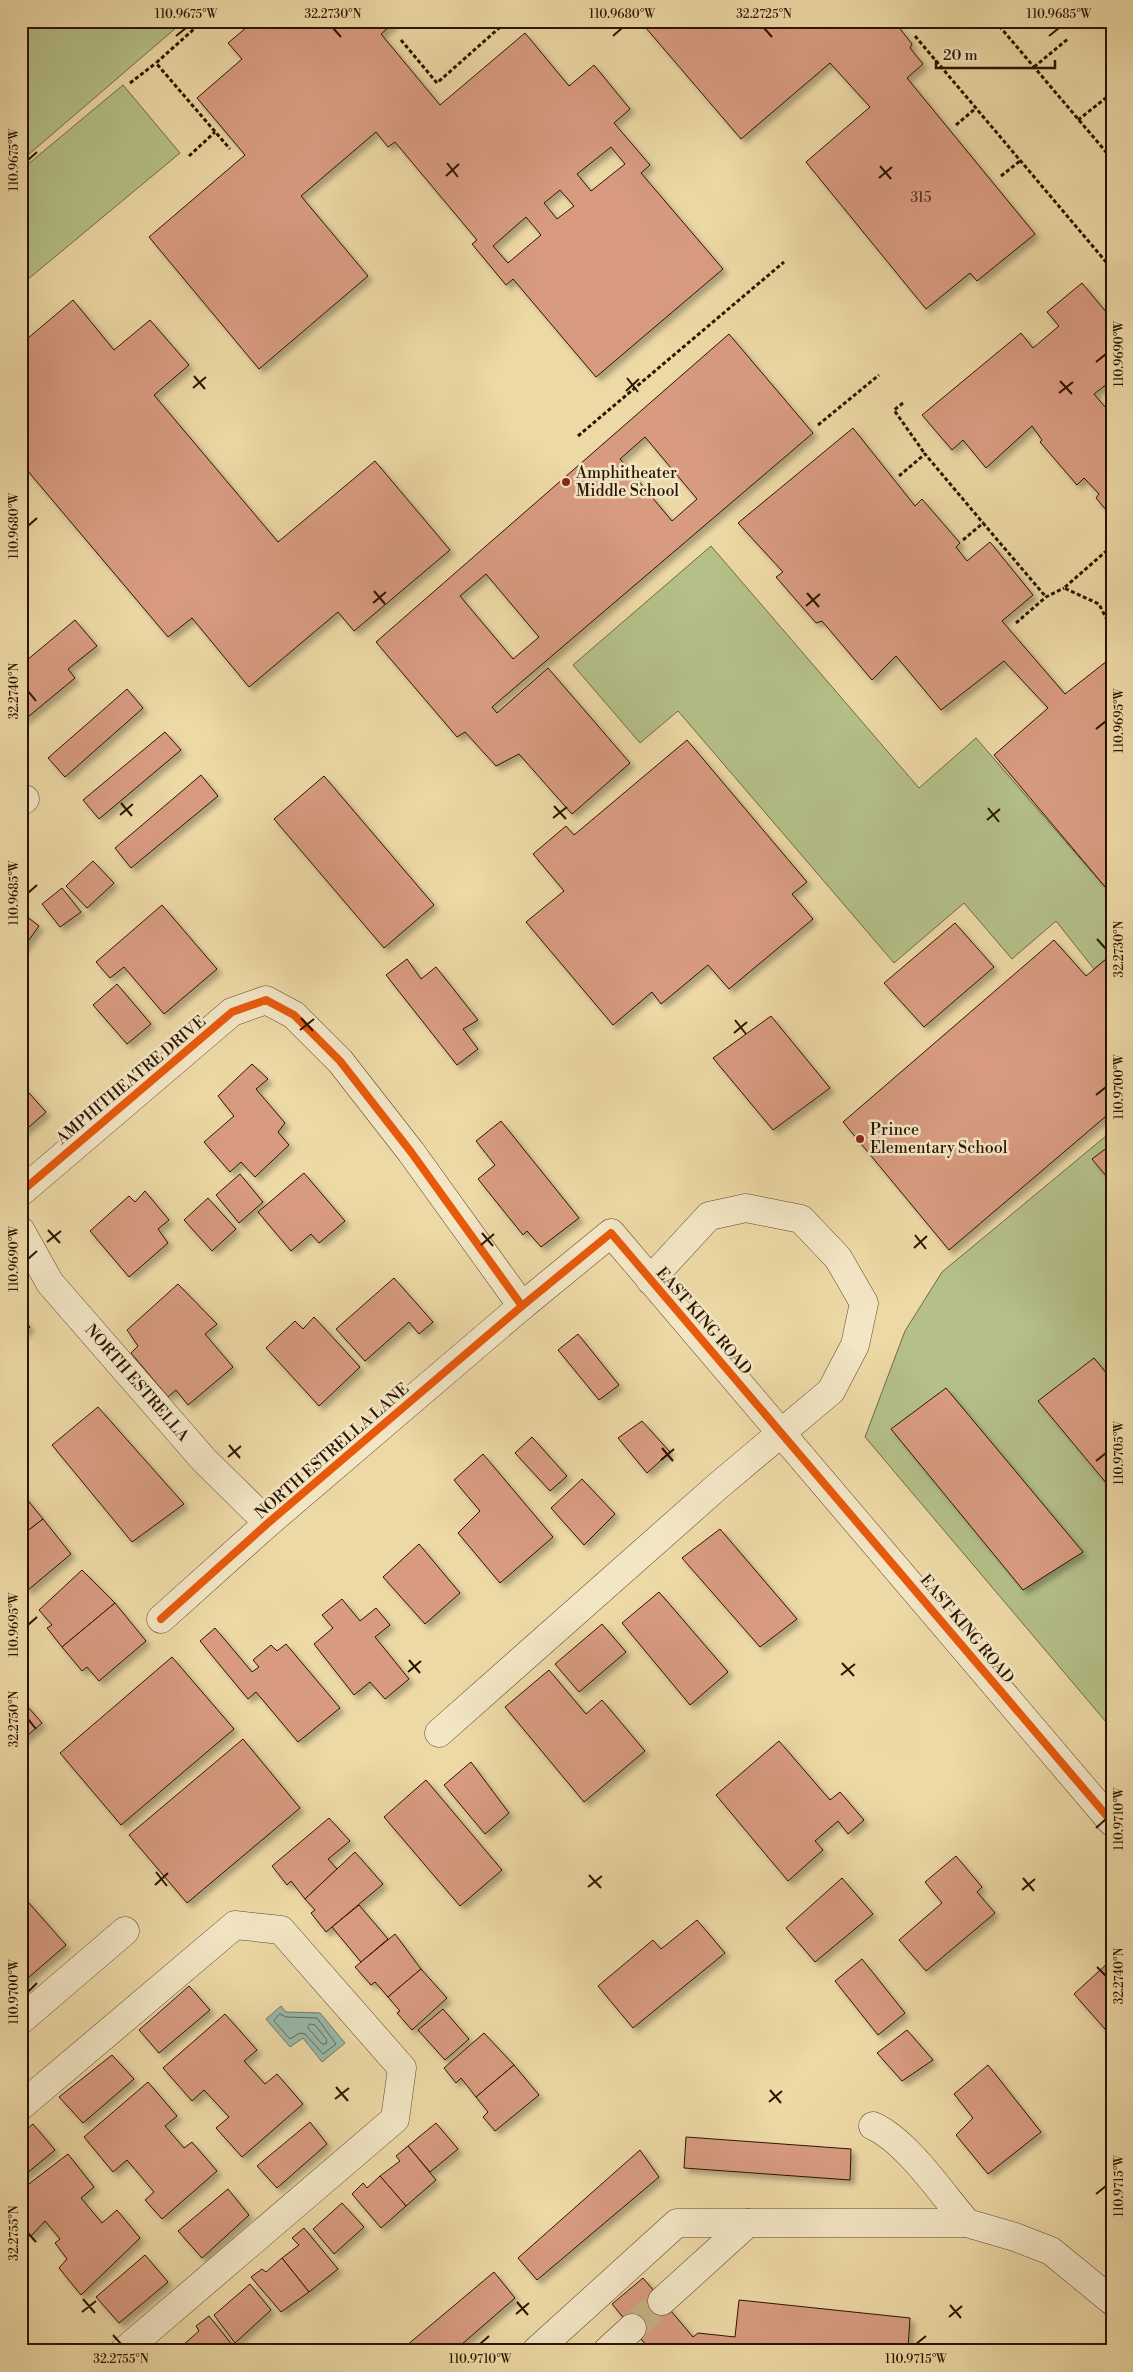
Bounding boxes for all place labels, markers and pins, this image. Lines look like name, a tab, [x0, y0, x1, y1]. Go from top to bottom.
place label: Amphitheater Middle School	[575, 463, 679, 501]
marker: Amphitheater Middle School	[560, 476, 572, 488]
place label: Prince Elementary School	[870, 1120, 1008, 1158]
marker: Prince Elementary School	[854, 1133, 866, 1145]

